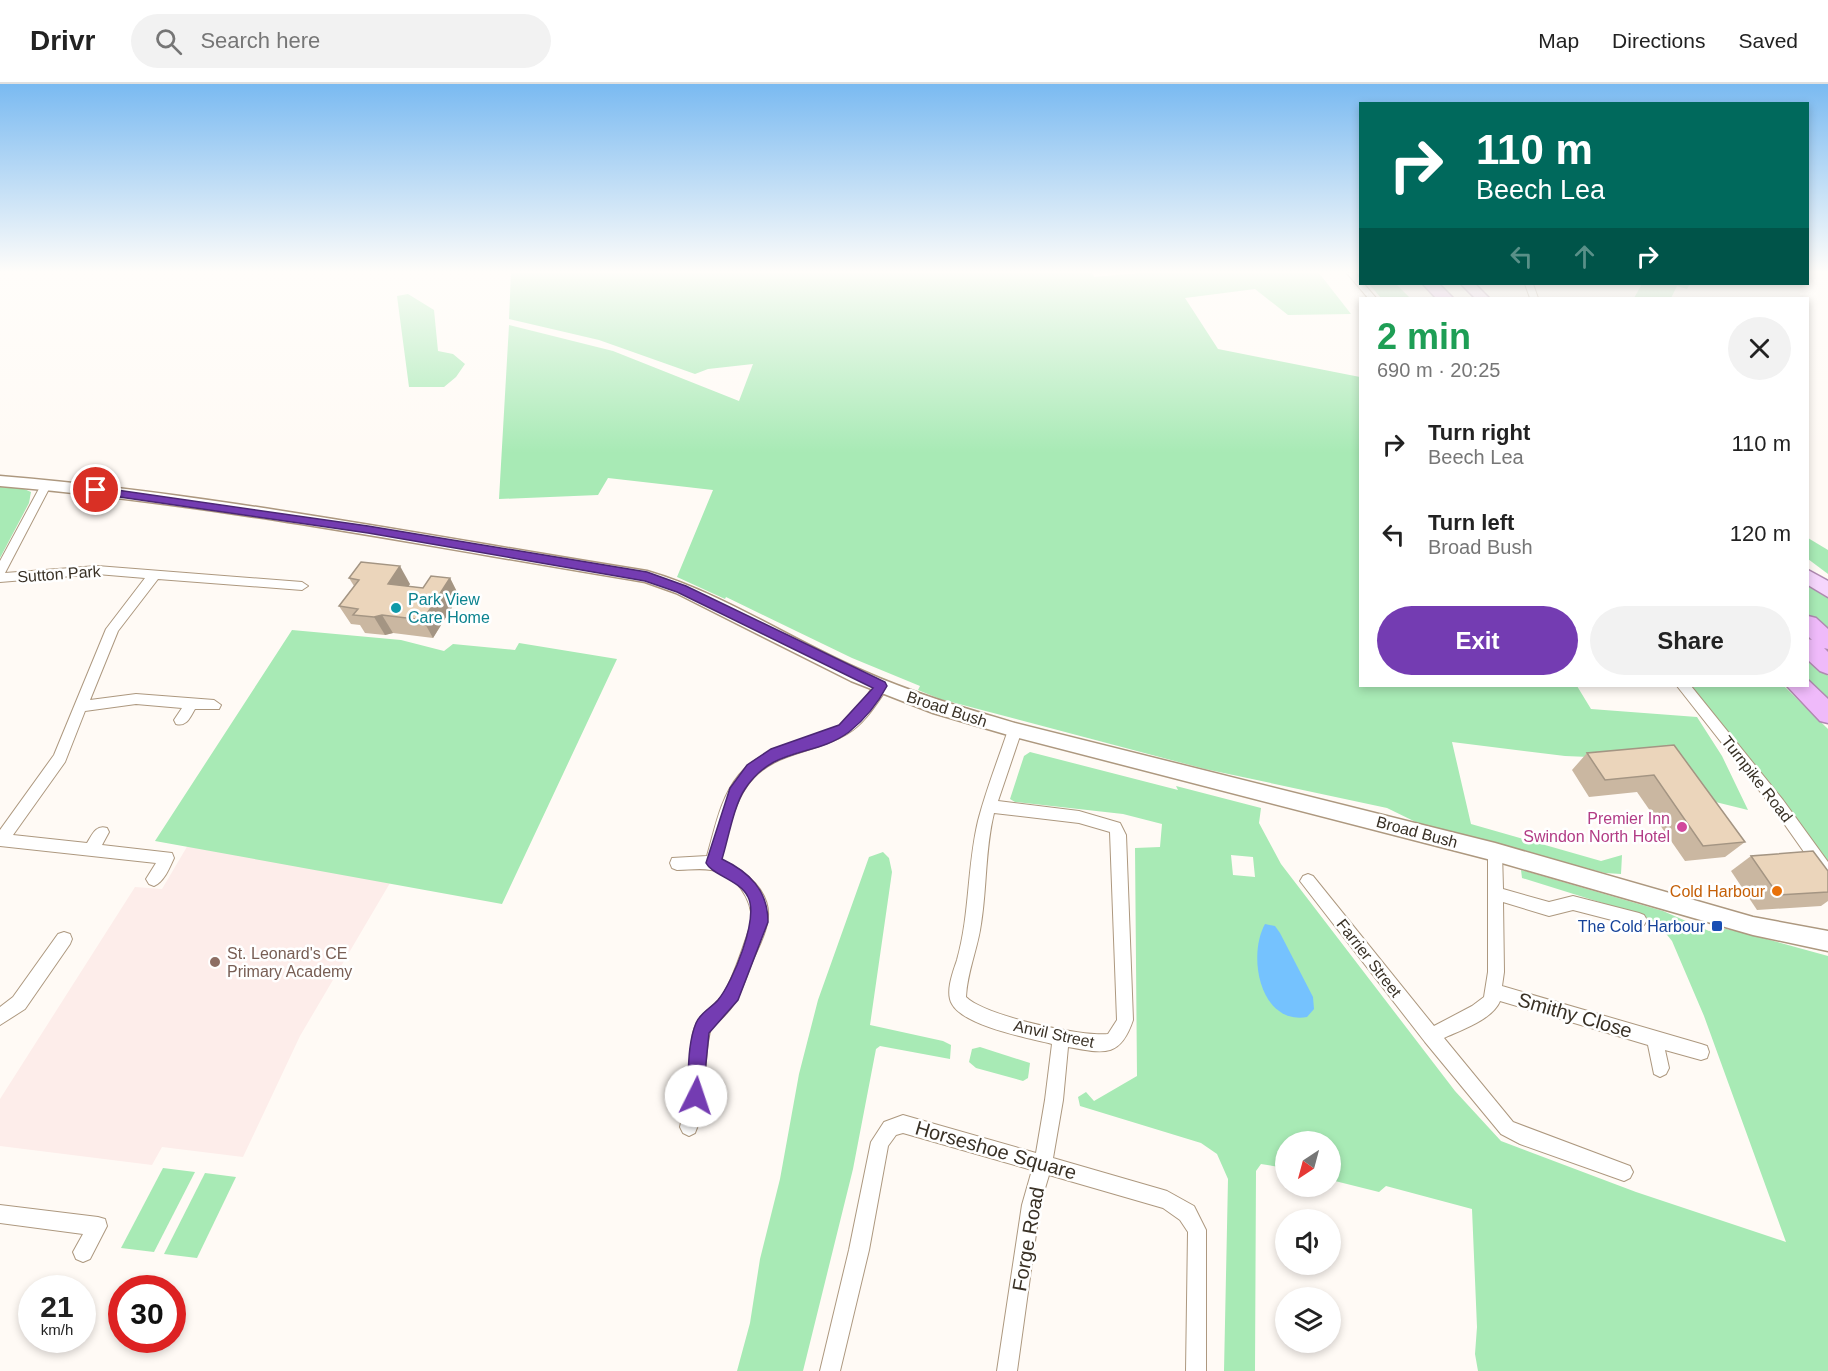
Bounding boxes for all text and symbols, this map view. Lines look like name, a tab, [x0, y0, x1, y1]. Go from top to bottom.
search box	[131, 14, 551, 68]
text: Drivr	[30, 25, 95, 56]
icon: search	[152, 25, 185, 58]
text: Search here	[200, 28, 320, 53]
text: Map	[1538, 29, 1579, 52]
text: Directions	[1612, 29, 1705, 52]
text: Saved	[1738, 29, 1798, 52]
icon: right	[1377, 126, 1455, 204]
text: 110 m	[1476, 126, 1593, 173]
text: Beech Lea	[1476, 175, 1605, 205]
icon: left	[1505, 240, 1538, 273]
icon: ahead	[1568, 240, 1601, 273]
icon: right	[1631, 240, 1664, 273]
text: 2 min	[1377, 316, 1471, 357]
button: close	[1728, 317, 1791, 380]
text: 690 m · 20:25	[1377, 359, 1500, 381]
text: Turn right	[1428, 420, 1530, 445]
icon: right	[1377, 428, 1410, 461]
text: 110 m	[1731, 431, 1791, 456]
text: Beech Lea	[1428, 446, 1524, 468]
pin	[70, 464, 121, 515]
icon: arrive	[79, 473, 112, 506]
text: Turn left	[1428, 510, 1514, 535]
icon: left	[1377, 518, 1410, 551]
text: 120 m	[1730, 521, 1791, 546]
text: Broad Bush	[1428, 536, 1533, 558]
street label: Sutton Park	[17, 563, 102, 585]
place label: Park View Care Home	[408, 591, 490, 626]
marker: Park View Care Home	[389, 601, 403, 615]
button: Exit	[1377, 606, 1578, 675]
button: Share	[1590, 606, 1791, 675]
street label: Broad Bush	[905, 688, 989, 730]
street label: Turnpike Road	[1718, 733, 1796, 825]
place label: Premier Inn Swindon North Hotel	[1523, 810, 1670, 845]
street label: Broad Bush	[1374, 813, 1460, 851]
marker: Premier Inn Swindon North Hotel	[1675, 820, 1689, 834]
place label: Cold Harbour	[1670, 883, 1766, 900]
marker: Cold Harbour	[1770, 884, 1784, 898]
street label: Farrier Street	[1333, 916, 1405, 1001]
place label: The Cold Harbour	[1578, 918, 1706, 935]
marker: The Cold Harbour	[1710, 919, 1724, 933]
place label: St. Leonard's CE Primary Academy	[227, 945, 352, 980]
marker: St. Leonard's CE Primary Academy	[208, 955, 222, 969]
street label: Smithy Close	[1515, 988, 1635, 1042]
street label: Anvil Street	[1012, 1017, 1096, 1051]
position arrow	[664, 1064, 728, 1128]
street label: Horseshoe Square	[913, 1116, 1079, 1184]
north arrow	[1275, 1131, 1341, 1197]
map controls	[1275, 1131, 1341, 1353]
street label: Forge Road	[1008, 1185, 1048, 1293]
button: sound	[1275, 1209, 1341, 1275]
speed limit sign: 30	[108, 1275, 186, 1353]
button: layers	[1275, 1287, 1341, 1353]
text: 21	[40, 1290, 74, 1323]
text: km/h	[41, 1321, 73, 1338]

